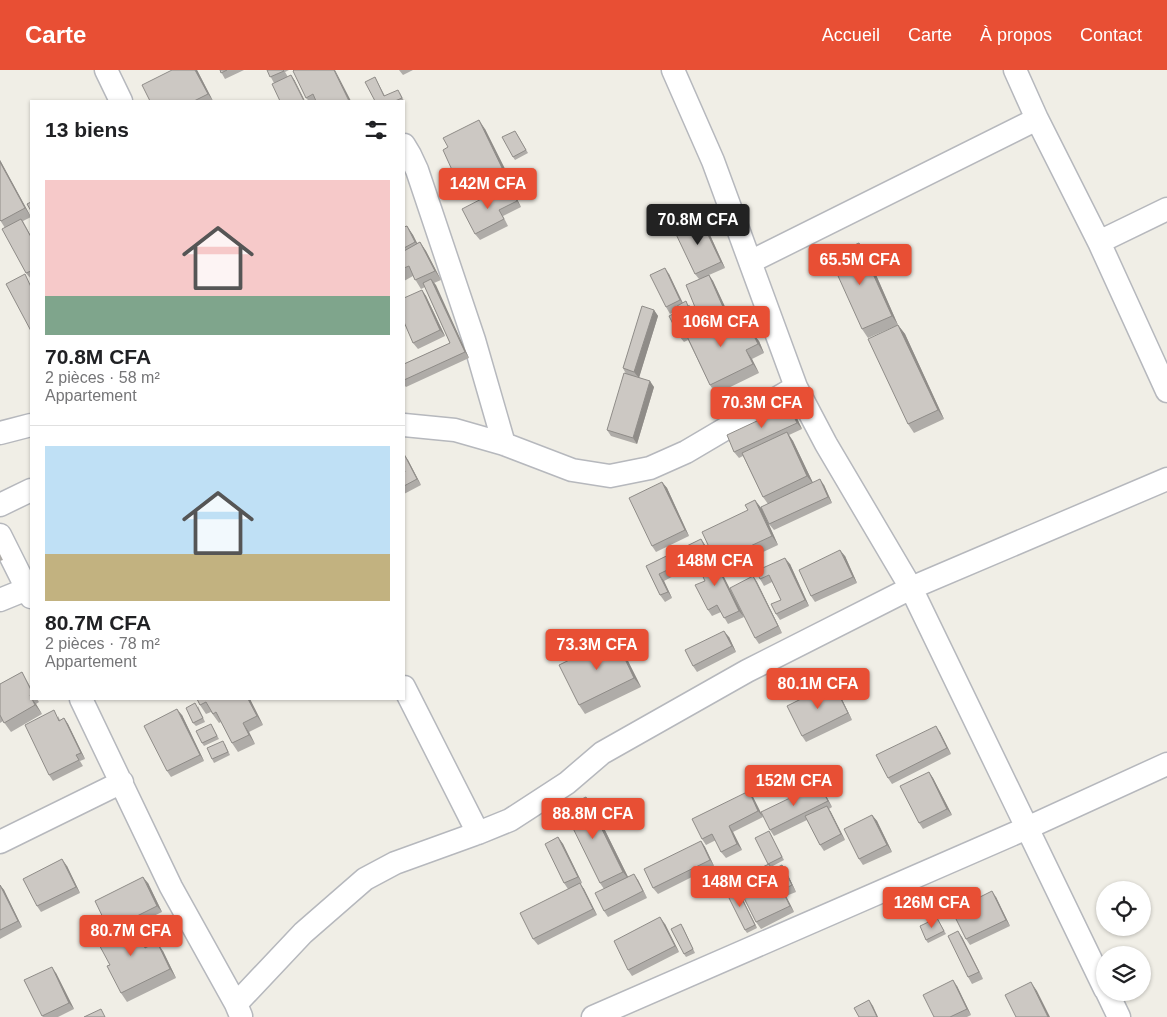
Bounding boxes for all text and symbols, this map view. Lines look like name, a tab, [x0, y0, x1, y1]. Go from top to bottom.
text: Carte	[25, 21, 86, 48]
text: Accueil	[822, 25, 880, 45]
text: Carte	[908, 25, 952, 45]
text: À propos	[980, 25, 1052, 45]
text: Contact	[1080, 25, 1142, 45]
icon: filters	[362, 116, 390, 144]
text: 13 biens	[45, 118, 129, 141]
pin: 142M CFA	[436, 168, 540, 210]
text: 142M CFA	[450, 175, 526, 192]
pin: 70.8M CFA	[641, 204, 755, 246]
text: 70.8M CFA	[658, 211, 738, 228]
icon: home	[173, 213, 263, 303]
pin: 65.5M CFA	[803, 244, 917, 286]
text: 65.5M CFA	[820, 251, 900, 268]
pin: 106M CFA	[669, 306, 773, 348]
text: 106M CFA	[683, 313, 759, 330]
text: 70.8M CFA	[45, 345, 151, 368]
text: 2 pièces · 58 m²	[45, 369, 160, 386]
pin: 70.3M CFA	[705, 386, 819, 429]
text: Appartement	[45, 387, 137, 404]
text: 70.3M CFA	[722, 394, 802, 411]
icon: home	[173, 478, 263, 568]
pin: 148M CFA	[663, 544, 767, 587]
text: 148M CFA	[677, 552, 753, 569]
text: 80.7M CFA	[45, 611, 151, 634]
pin: 73.3M CFA	[540, 628, 654, 671]
text: 2 pièces · 78 m²	[45, 635, 160, 652]
text: 73.3M CFA	[557, 636, 637, 653]
text: Appartement	[45, 653, 137, 670]
pin: 80.1M CFA	[761, 668, 875, 710]
text: 80.1M CFA	[778, 675, 858, 692]
pin: 152M CFA	[742, 764, 846, 807]
text: 152M CFA	[756, 772, 832, 789]
pin: 88.8M CFA	[536, 798, 650, 840]
text: 88.8M CFA	[553, 805, 633, 822]
pin: 148M CFA	[688, 866, 792, 908]
text: 148M CFA	[702, 873, 778, 890]
map controls	[1096, 881, 1151, 1001]
button: locate	[1096, 881, 1151, 936]
pin: 126M CFA	[880, 886, 984, 929]
text: 126M CFA	[894, 894, 970, 911]
pin: 80.7M CFA	[74, 914, 188, 957]
text: 80.7M CFA	[91, 922, 171, 939]
button: layers	[1096, 946, 1151, 1001]

